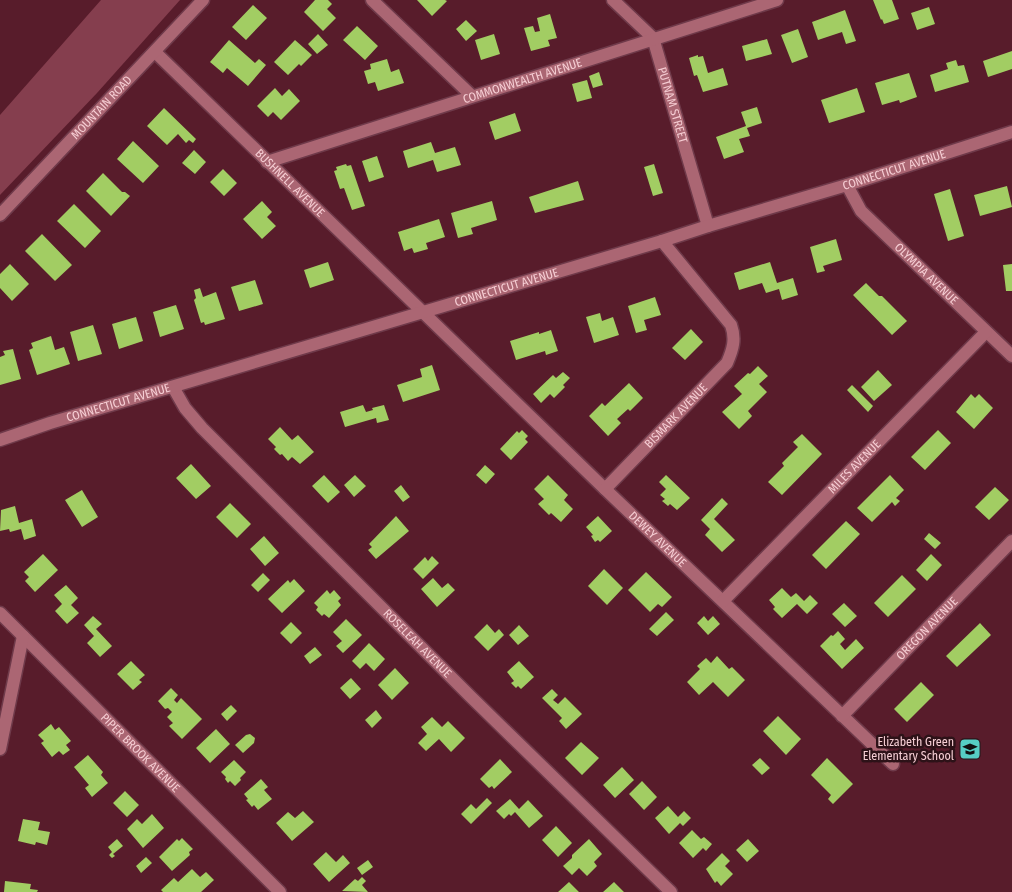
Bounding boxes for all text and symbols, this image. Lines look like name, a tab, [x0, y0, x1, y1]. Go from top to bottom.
street label: COMMONWEALTH AVENUE	[461, 55, 584, 106]
street label: PUTNAM STREET	[655, 65, 690, 145]
street label: MOUNTAIN ROAD	[68, 73, 135, 142]
street label: BUSHNELL AVENUE	[252, 146, 328, 220]
street label: CONNECTICUT AVENUE	[841, 147, 948, 193]
street label: OLYMPIA AVENUE	[892, 240, 961, 308]
street label: CONNECTICUT AVENUE	[453, 265, 560, 309]
street label: BISMARK AVENUE	[642, 380, 710, 451]
street label: CONNECTICUT AVENUE	[65, 381, 172, 425]
street label: MILES AVENUE	[825, 437, 884, 496]
street label: DEWEY AVENUE	[626, 509, 689, 570]
street label: OREGON AVENUE	[893, 594, 961, 663]
street label: ROSELEAH AVENUE	[380, 606, 455, 681]
street label: PIPER BROOK AVENUE	[98, 710, 183, 795]
place label: Elizabeth Green Elementary School	[863, 735, 954, 763]
school or university icon: Elizabeth Green Elementary School	[958, 737, 982, 761]

